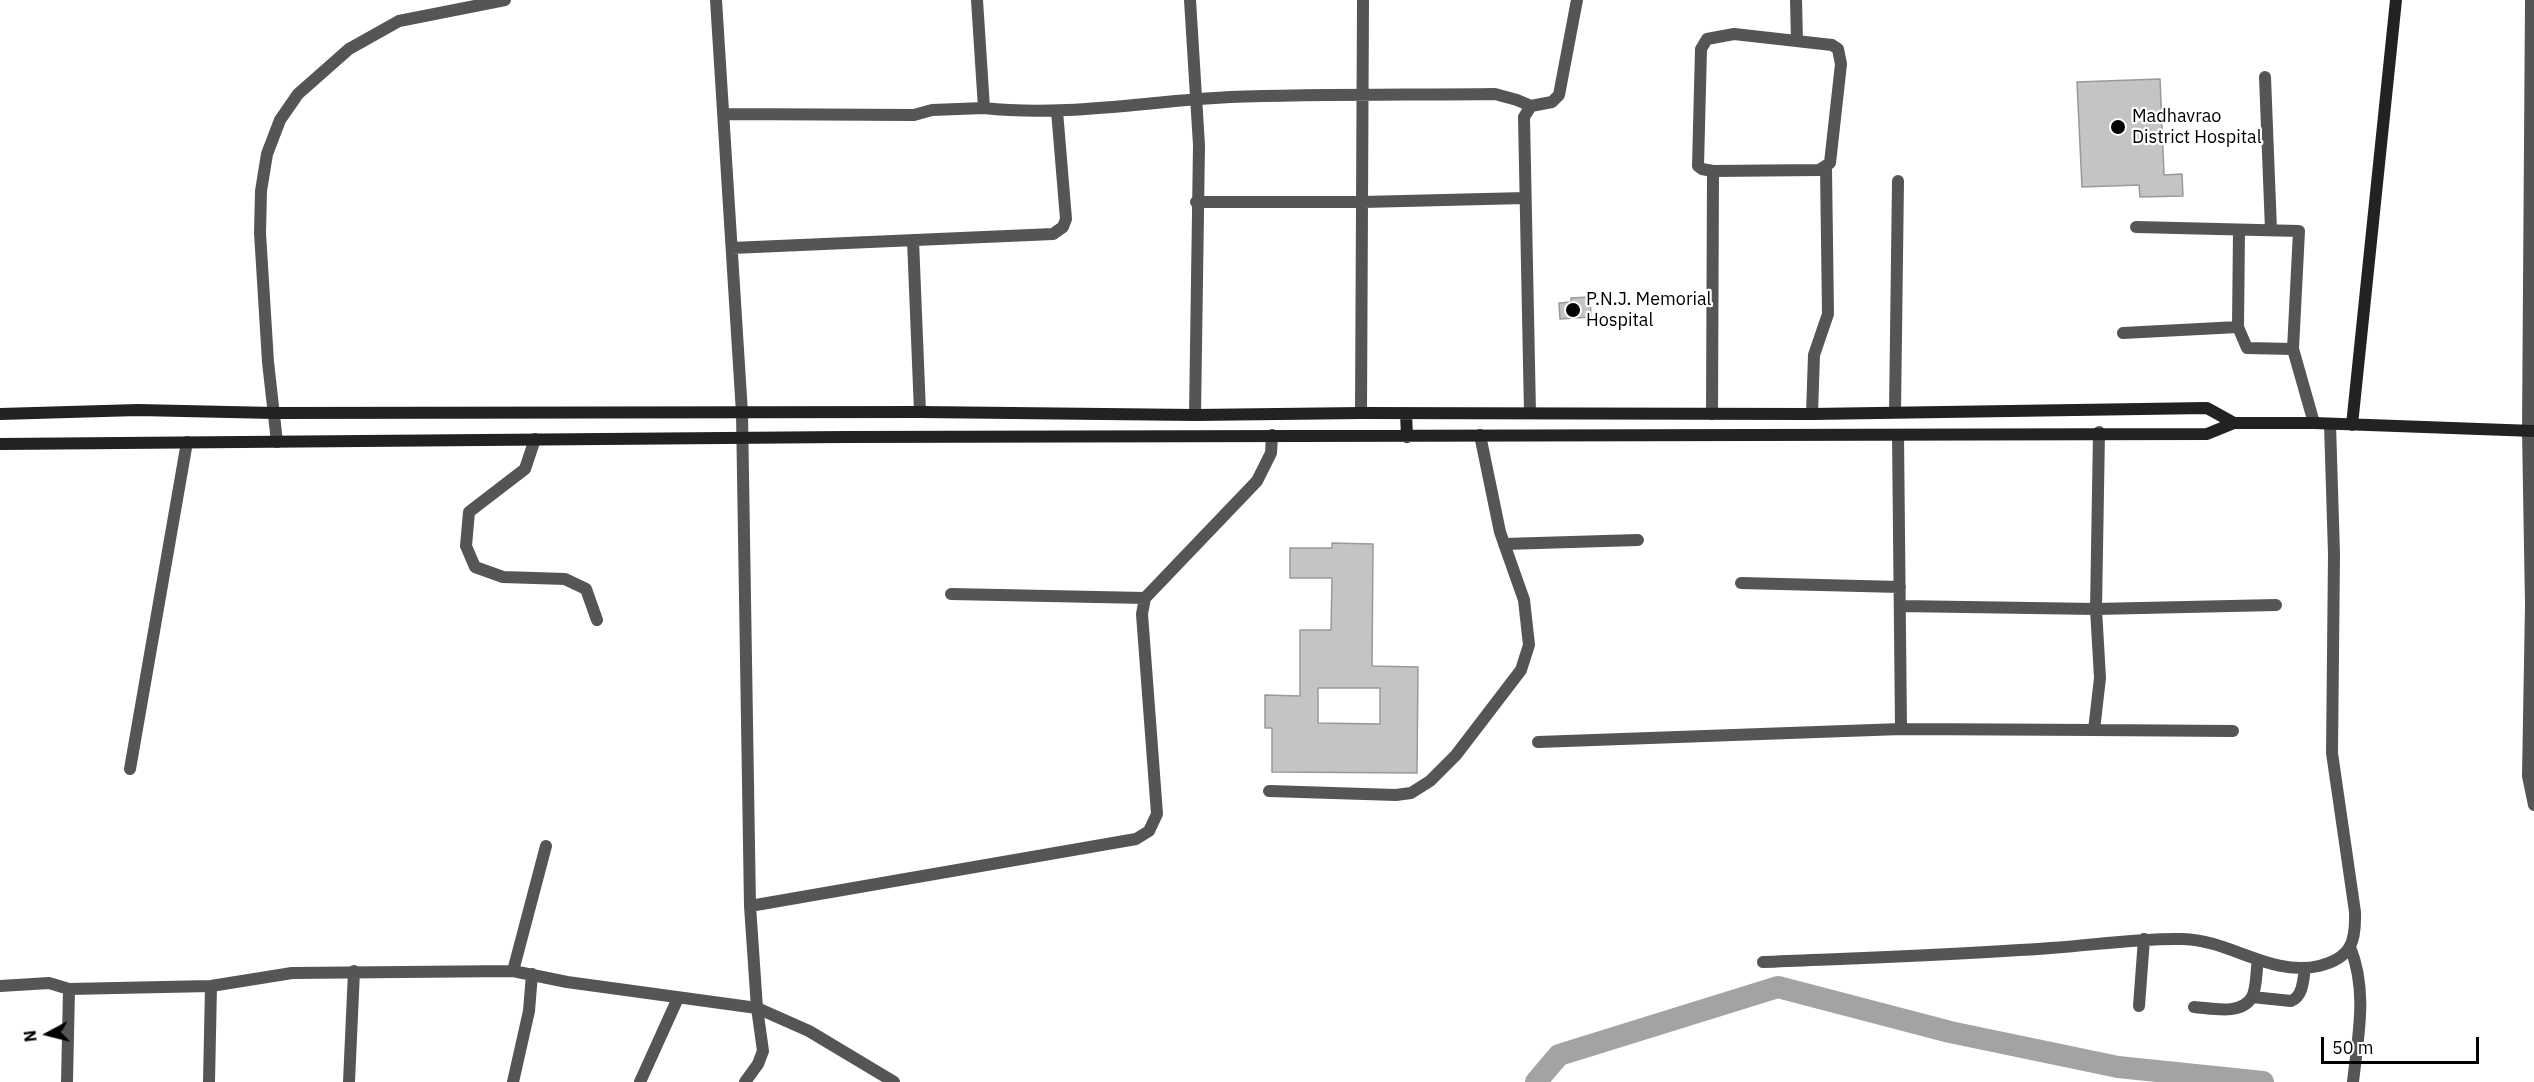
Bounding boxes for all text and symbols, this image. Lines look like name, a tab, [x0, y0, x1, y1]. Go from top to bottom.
place label: Madhavrao District Hospital	[2132, 106, 2262, 148]
marker: Madhavrao District Hospital	[2109, 118, 2127, 136]
place label: P.N.J. Memorial Hospital	[1586, 289, 1711, 332]
marker: P.N.J. Memorial Hospital	[1564, 301, 1582, 319]
north arrow	[18, 1004, 78, 1064]
scale bar	[2324, 1025, 2482, 1063]
text: N	[20, 1029, 41, 1043]
text: 50 m	[2332, 1036, 2374, 1059]

